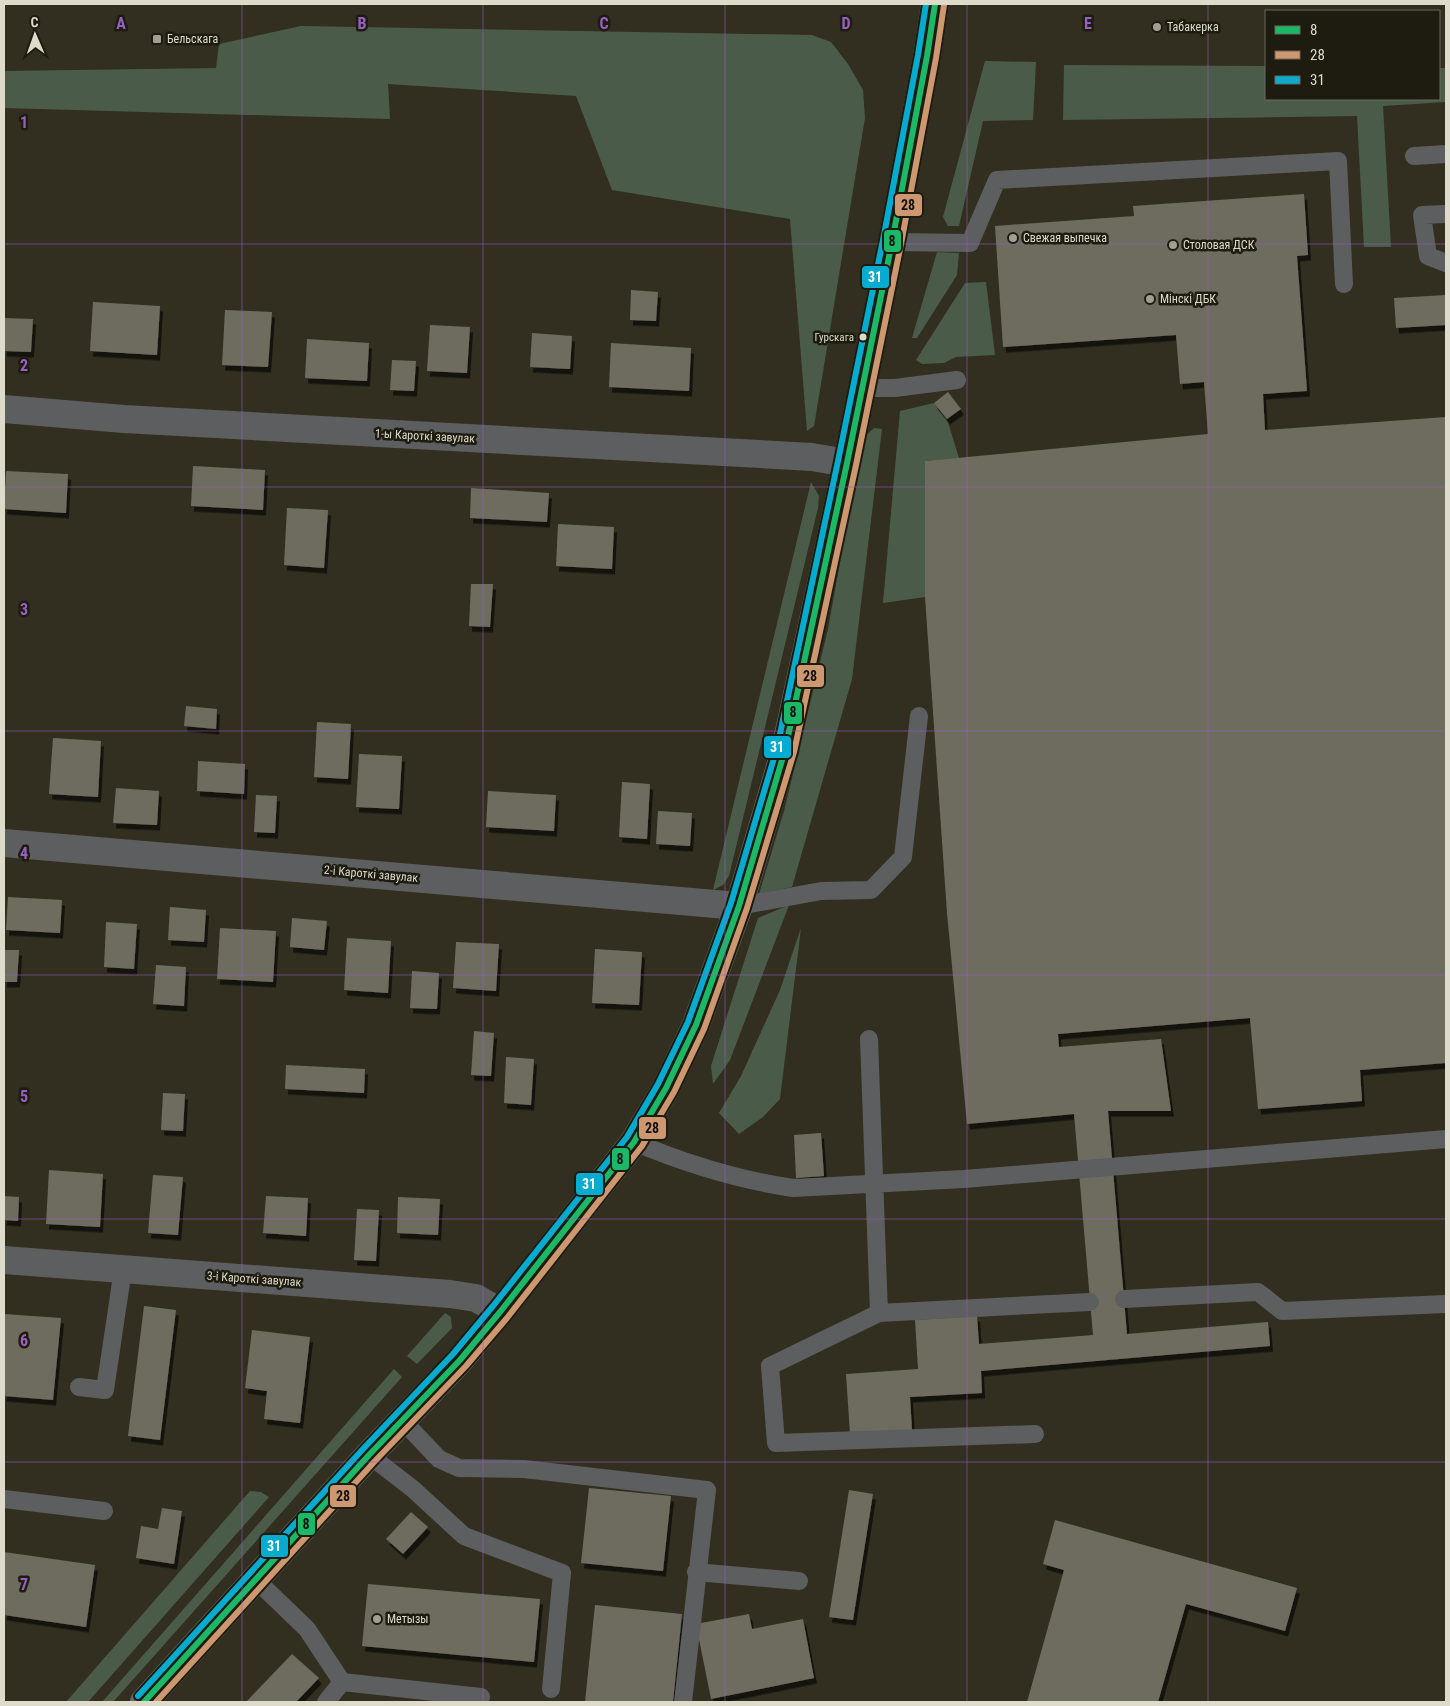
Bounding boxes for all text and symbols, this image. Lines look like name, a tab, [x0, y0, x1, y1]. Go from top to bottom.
north arrow	[10, 10, 60, 60]
legend	[1265, 10, 1440, 100]
text: С	[30, 14, 39, 30]
text: A	[116, 14, 126, 33]
text: B	[358, 14, 367, 33]
text: C	[599, 14, 609, 33]
text: D	[841, 14, 851, 33]
text: E	[1084, 14, 1092, 33]
place label: Табакерка	[1167, 20, 1219, 34]
marker: Табакерка	[1151, 21, 1163, 33]
text: 8	[1310, 21, 1317, 39]
place label: Бельскага	[167, 32, 219, 46]
marker: Бельскага	[151, 33, 163, 45]
text: 28	[1310, 46, 1325, 64]
text: 31	[1310, 71, 1325, 89]
text: 1	[20, 113, 28, 132]
line badge: 28	[894, 193, 923, 217]
text: 28	[901, 197, 915, 213]
line badge: 8	[883, 229, 902, 253]
place label: Свежая выпечка	[1023, 231, 1107, 245]
marker: Свежая выпечка	[1007, 232, 1019, 244]
text: 8	[888, 233, 896, 249]
place label: Столовая ДСК	[1183, 238, 1255, 252]
marker: Столовая ДСК	[1167, 239, 1179, 251]
line badge: 31	[861, 265, 890, 289]
text: 31	[868, 269, 882, 285]
place label: Мінскі ДБК	[1160, 292, 1216, 306]
marker: Мінскі ДБК	[1144, 293, 1156, 305]
place label: Гурскага	[814, 331, 854, 344]
marker: Гурскага	[858, 332, 868, 342]
text: 2	[20, 356, 28, 375]
street label: 1-ы Кароткі завулак	[375, 426, 476, 446]
text: 3	[20, 600, 28, 619]
line badge: 28	[796, 664, 825, 688]
text: 28	[803, 668, 817, 684]
line badge: 8	[783, 701, 803, 725]
text: 8	[789, 704, 797, 720]
line badge: 31	[763, 735, 792, 759]
text: 31	[770, 739, 784, 755]
text: 4	[20, 844, 28, 863]
street label: 2-і Кароткі завулак	[323, 863, 419, 885]
text: 5	[20, 1087, 28, 1106]
line badge: 28	[638, 1116, 667, 1140]
text: 28	[645, 1120, 659, 1136]
line badge: 8	[611, 1147, 630, 1171]
text: 8	[616, 1151, 624, 1167]
line badge: 31	[575, 1172, 604, 1196]
text: 31	[582, 1176, 596, 1192]
street label: 3-і Кароткі завулак	[206, 1269, 302, 1289]
text: 6	[20, 1331, 28, 1350]
line badge: 28	[329, 1484, 357, 1508]
text: 28	[336, 1488, 350, 1504]
line badge: 8	[297, 1512, 316, 1536]
text: 8	[302, 1516, 310, 1532]
line badge: 31	[260, 1534, 289, 1558]
text: 31	[267, 1538, 281, 1554]
text: 7	[20, 1575, 28, 1594]
place label: Метызы	[387, 1612, 428, 1626]
marker: Метызы	[371, 1613, 383, 1625]

